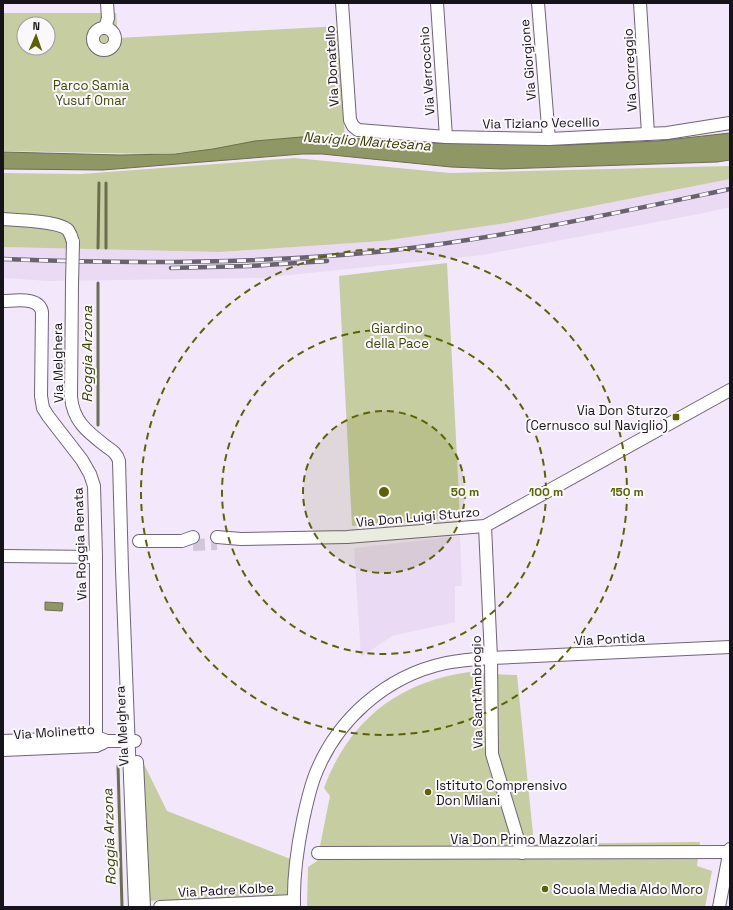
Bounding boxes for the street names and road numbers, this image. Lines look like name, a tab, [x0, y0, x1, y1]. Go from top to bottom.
street label: Via Giorgione	[516, 19, 540, 101]
street label: Via Donatello	[321, 25, 343, 107]
street label: Via Verrocchio	[415, 26, 439, 116]
street label: Via Correggio	[619, 28, 641, 112]
street label: Via Tiziano Vecellio	[482, 113, 600, 133]
street label: Via Melghera	[49, 322, 67, 403]
street label: Via Roggia Renata	[70, 487, 90, 601]
street label: Via Don Luigi Sturzo	[355, 503, 481, 531]
street label: Via Pontida	[574, 629, 646, 649]
street label: Via Sant'Ambrogio	[468, 635, 486, 749]
street label: Via Melghera	[111, 685, 133, 767]
street label: Via Molinetto	[13, 721, 95, 743]
street label: Via Don Primo Mazzolari	[450, 831, 598, 848]
street label: Via Padre Kolbe	[178, 879, 274, 901]

